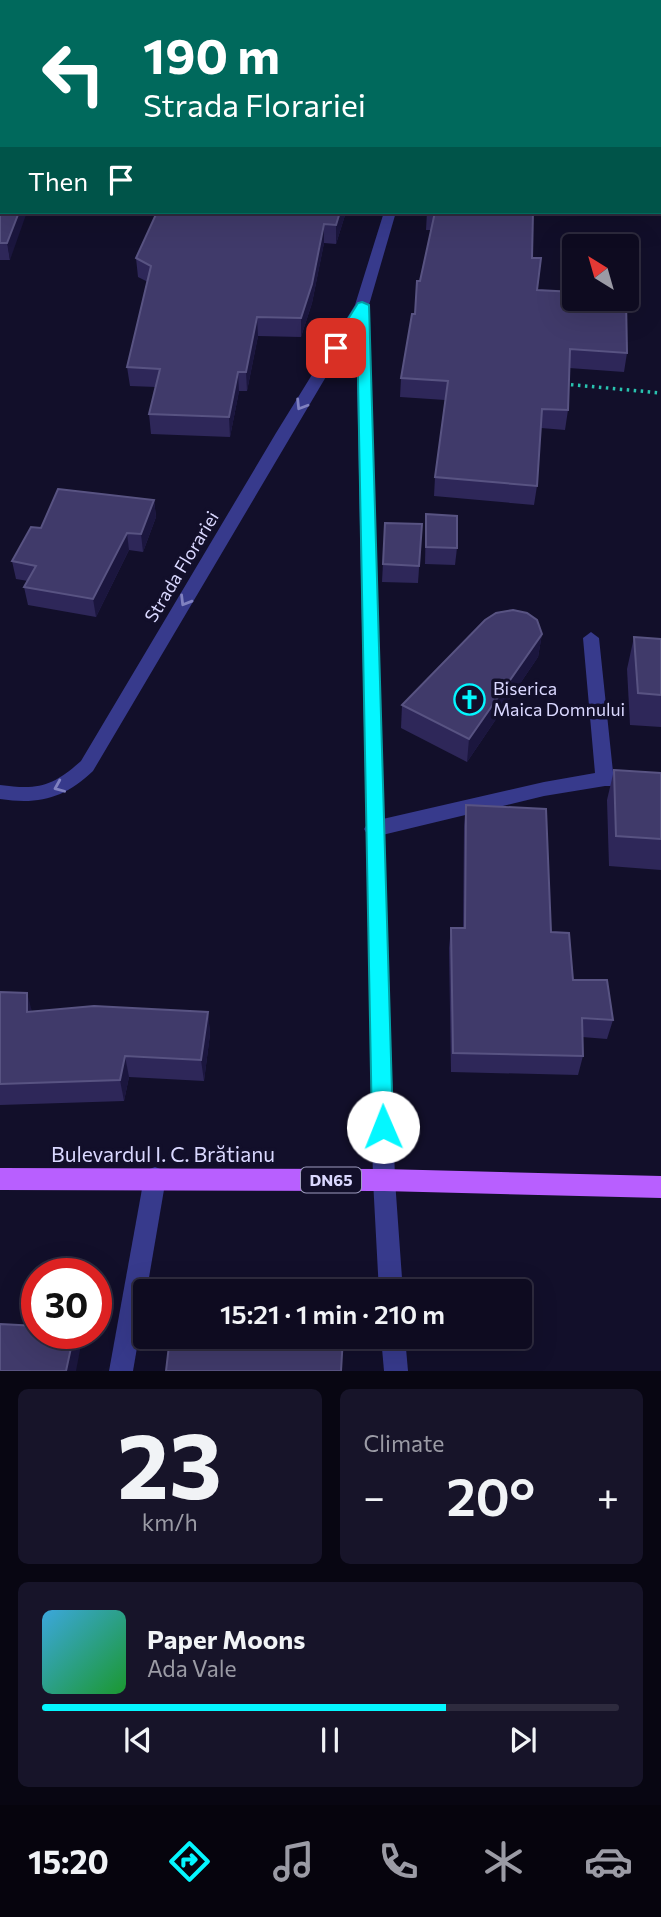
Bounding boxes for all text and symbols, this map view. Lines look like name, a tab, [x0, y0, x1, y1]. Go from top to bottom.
text: 190 m	[143, 24, 280, 84]
icon: left	[28, 28, 119, 119]
text: Strada Florariei	[143, 84, 366, 124]
icon: arrive	[102, 161, 140, 199]
text: Then	[28, 165, 88, 196]
north arrow	[562, 234, 639, 312]
map controls	[562, 234, 639, 311]
pin	[306, 318, 366, 378]
icon: arrive	[317, 329, 355, 367]
one-way arrow	[296, 397, 309, 410]
street label: Strada Florariei	[139, 507, 223, 626]
one-way arrow	[180, 593, 193, 606]
place label: Biserica Maica Domnului	[493, 677, 625, 720]
church icon: Biserica Maica Domnului	[453, 682, 487, 716]
one-way arrow	[54, 778, 66, 792]
position arrow	[346, 1090, 420, 1164]
street label: Bulevardul I. C. Brătianu	[51, 1141, 275, 1166]
road number: DN65	[301, 1168, 361, 1192]
speed limit sign: 30	[21, 1258, 112, 1349]
text: 15:21 · 1 min · 210 m	[220, 1298, 445, 1329]
text: 23	[117, 1406, 222, 1518]
text: Climate	[364, 1429, 445, 1457]
text: 20°	[446, 1463, 535, 1527]
text: −	[364, 1472, 385, 1519]
text: +	[597, 1472, 619, 1519]
text: km/h	[142, 1508, 198, 1536]
text: Paper Moons	[147, 1623, 305, 1654]
text: Ada Vale	[147, 1654, 237, 1682]
icon: previous	[119, 1721, 157, 1759]
icon: pause	[311, 1721, 349, 1759]
icon: next	[504, 1721, 542, 1759]
icon: directions	[165, 1837, 214, 1886]
icon: music	[269, 1837, 318, 1886]
icon: phone	[374, 1837, 423, 1886]
icon: climate	[479, 1837, 528, 1886]
icon: car	[584, 1837, 633, 1886]
text: 15:20	[28, 1841, 109, 1881]

